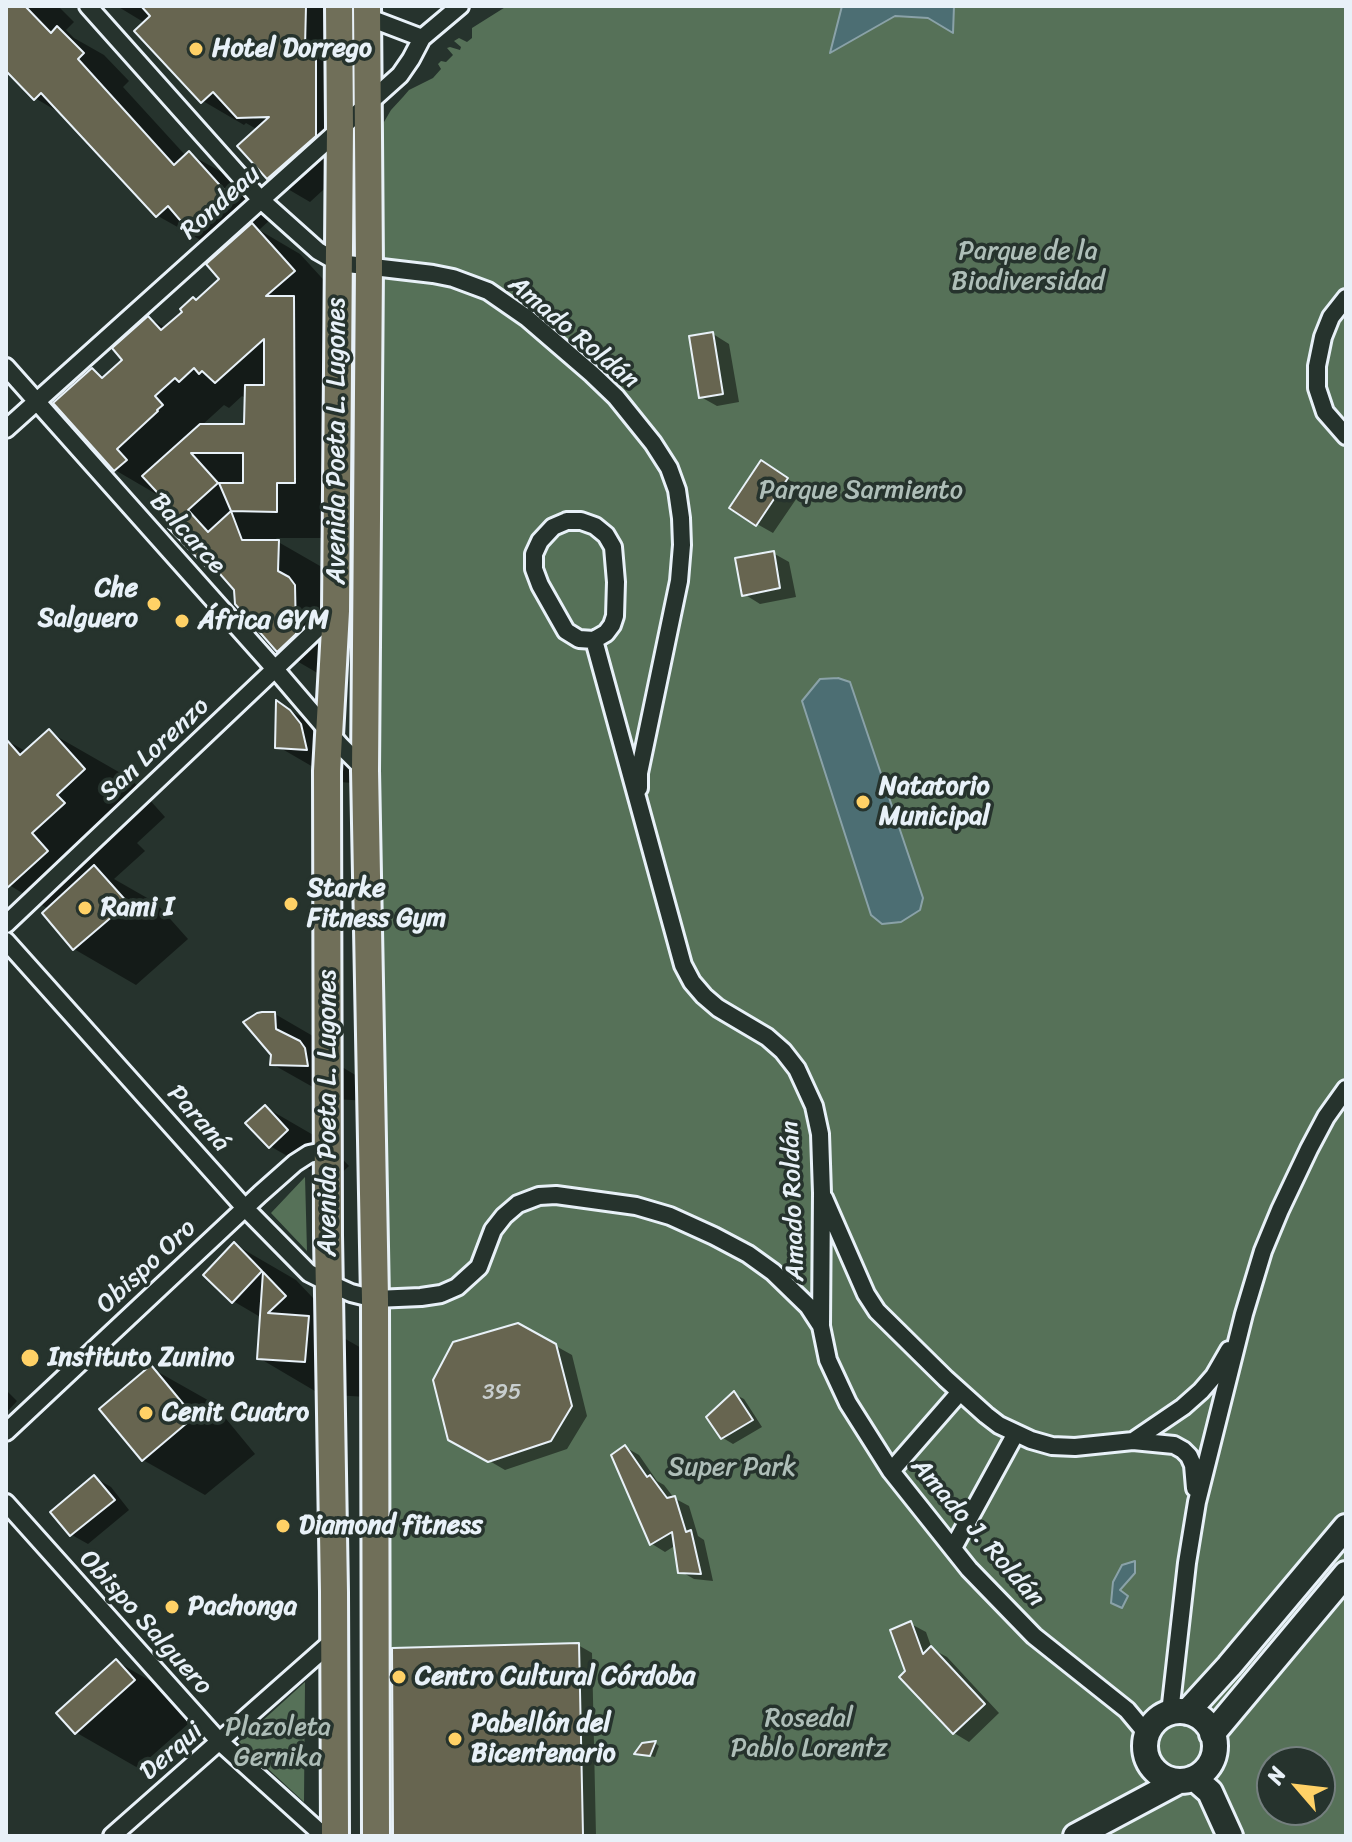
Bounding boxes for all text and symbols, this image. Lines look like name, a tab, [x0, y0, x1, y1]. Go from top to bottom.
place label: Hotel Dorrego	[212, 33, 372, 65]
marker: Hotel Dorrego	[187, 40, 205, 58]
street label: Rondeau	[174, 159, 268, 247]
park label: Parque de la Biodiversidad	[951, 236, 1105, 298]
street label: Amado Roldán	[501, 269, 645, 397]
street label: Avenida Poeta L. Lugones	[321, 298, 353, 584]
park label: Parque Sarmiento	[759, 475, 963, 507]
street label: Balcarce	[142, 487, 232, 581]
place label: Che Salguero	[38, 573, 138, 634]
marker: Che Salguero	[145, 595, 163, 613]
place label: África GYM	[198, 605, 329, 637]
marker: África GYM	[173, 612, 191, 630]
street label: San Lorenzo	[94, 691, 216, 809]
place label: Natatorio Municipal	[879, 771, 990, 832]
marker: Natatorio Municipal	[854, 793, 872, 811]
place label: Starke Fitness Gym	[307, 873, 446, 934]
place label: Rami I	[101, 892, 174, 924]
marker: Starke Fitness Gym	[282, 895, 300, 913]
marker: Rami I	[76, 899, 94, 917]
street label: Avenida Poeta L. Lugones	[312, 970, 344, 1256]
street label: Paraná	[160, 1079, 236, 1159]
street label: Amado Roldán	[776, 1120, 812, 1282]
street label: Obispo Oro	[91, 1213, 203, 1321]
place label: Instituto Zunino	[48, 1342, 234, 1374]
marker: Instituto Zunino	[19, 1347, 41, 1369]
house number: 395	[482, 1380, 522, 1406]
place label: Cenit Cuatro	[162, 1397, 309, 1429]
marker: Cenit Cuatro	[137, 1404, 155, 1422]
park label: Super Park	[668, 1452, 796, 1484]
street label: Amado J. Roldán	[904, 1452, 1050, 1614]
place label: Diamond fitness	[299, 1510, 483, 1542]
marker: Diamond fitness	[274, 1517, 292, 1535]
street label: Obispo Salguero	[72, 1544, 218, 1702]
place label: Pachonga	[188, 1591, 297, 1623]
marker: Pachonga	[163, 1598, 181, 1616]
place label: Centro Cultural Córdoba	[415, 1661, 695, 1693]
marker: Centro Cultural Córdoba	[390, 1668, 408, 1686]
park label: Rosedal Pablo Lorentz	[731, 1703, 887, 1764]
place label: Pabellón del Bicentenario	[471, 1708, 616, 1770]
park label: Plazoleta Gernika	[225, 1712, 331, 1774]
street label: Derqui	[134, 1716, 210, 1788]
marker: Pabellón del Bicentenario	[446, 1730, 464, 1748]
north arrow	[1256, 1746, 1336, 1826]
text: N	[1255, 1760, 1297, 1791]

